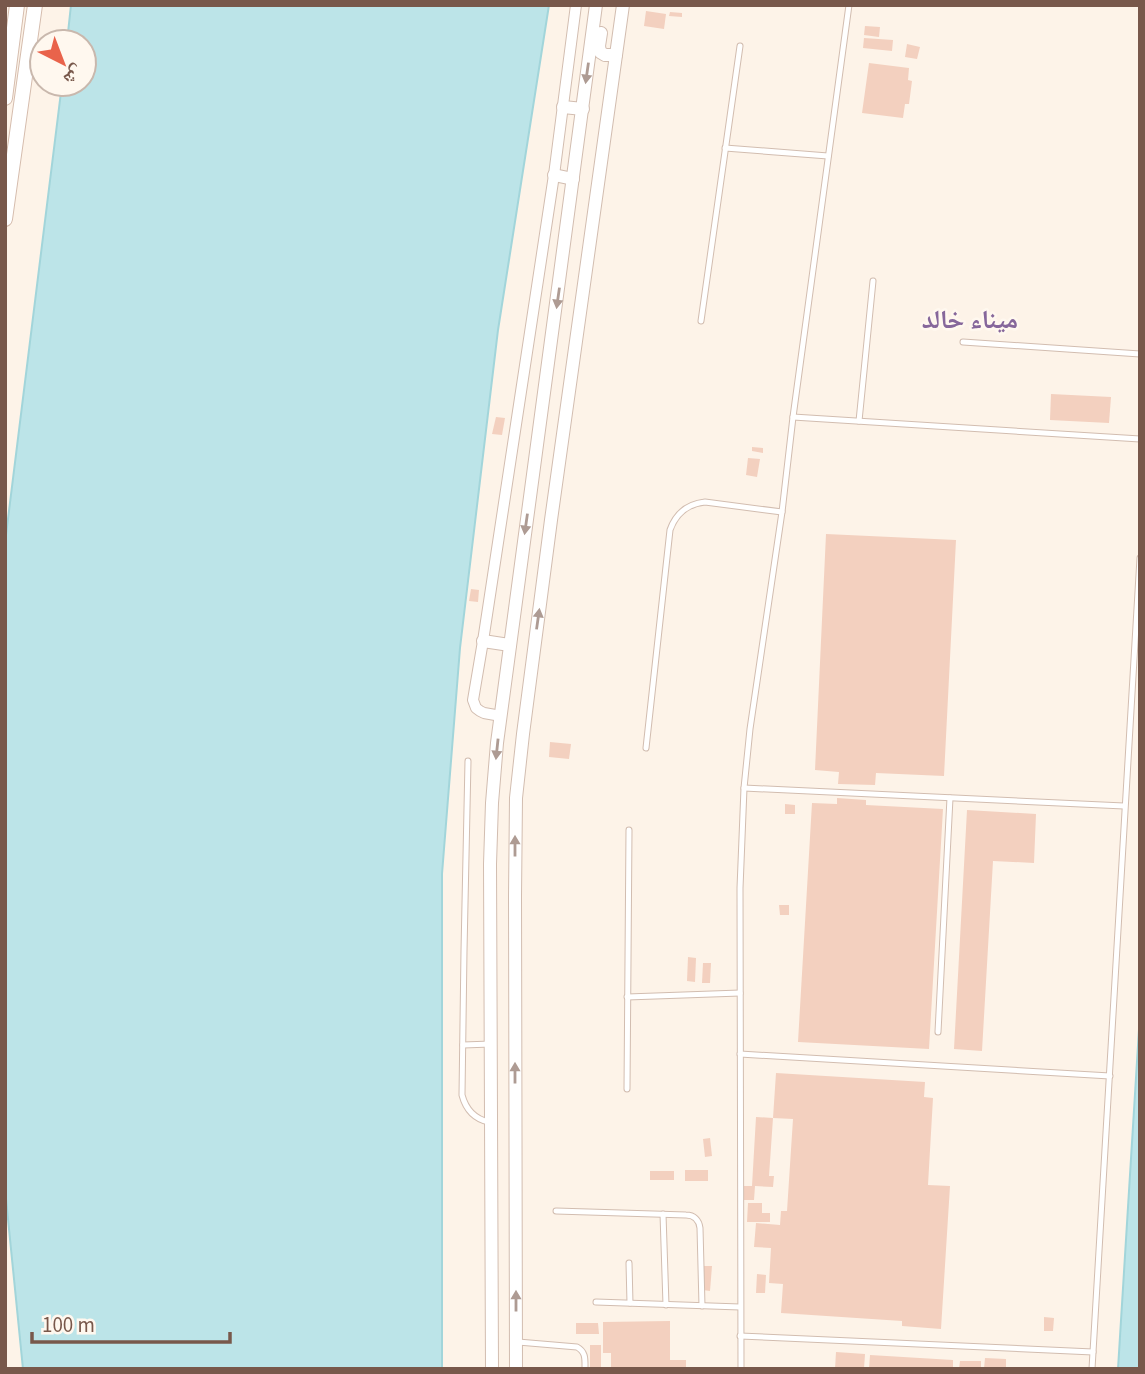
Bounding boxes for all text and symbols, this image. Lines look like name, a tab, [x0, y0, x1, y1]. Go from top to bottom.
north arrow	[28, 28, 98, 98]
text: ش	[57, 58, 90, 91]
one-way arrow	[582, 62, 593, 84]
one-way arrow	[552, 288, 563, 310]
district label: ميناء خالد	[922, 301, 1018, 338]
one-way arrow	[521, 513, 532, 535]
one-way arrow	[533, 608, 544, 630]
one-way arrow	[491, 738, 502, 760]
one-way arrow	[509, 834, 521, 856]
one-way arrow	[509, 1062, 521, 1084]
one-way arrow	[510, 1289, 522, 1311]
scale bar	[32, 1300, 229, 1344]
text: 100 m	[42, 1310, 95, 1340]

